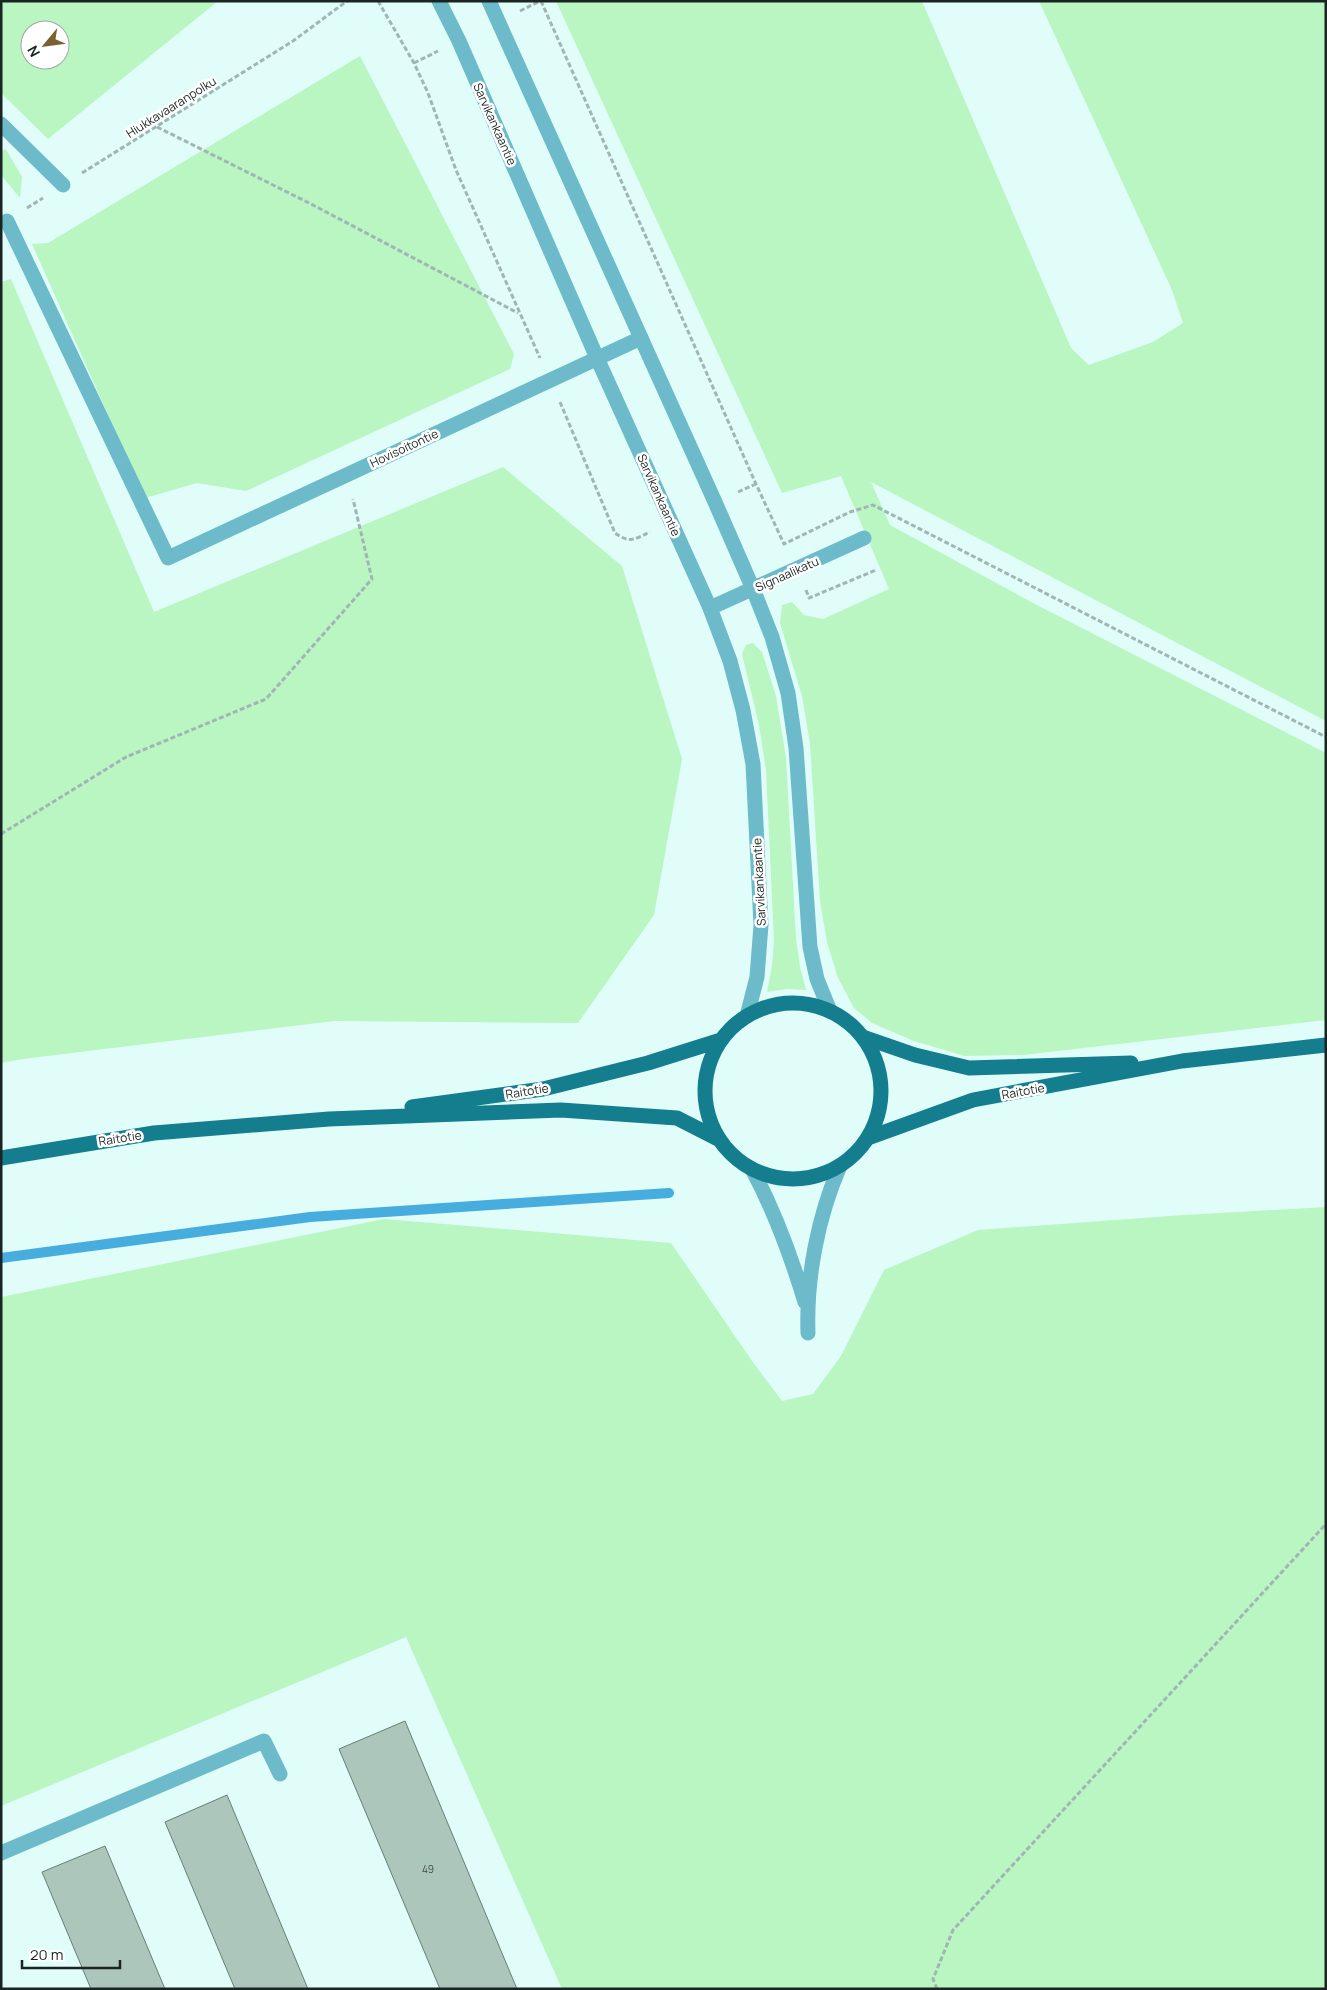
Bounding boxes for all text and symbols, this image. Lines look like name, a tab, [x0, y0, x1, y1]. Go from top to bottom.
north arrow	[20, 20, 70, 70]
text: N	[22, 43, 44, 61]
street label: Hiukkavaaranpolku	[123, 72, 219, 142]
street label: Sarvikankaantie	[469, 80, 521, 168]
street label: Hovisoitontie	[367, 425, 441, 471]
street label: Sarvikankaantie	[633, 451, 685, 539]
street label: Signaalikatu	[753, 552, 821, 596]
street label: Sarvikankaantie	[748, 838, 770, 926]
street label: Raitotie	[504, 1079, 550, 1103]
street label: Raitotie	[1000, 1079, 1046, 1103]
street label: Raitotie	[97, 1126, 143, 1150]
house number: 49	[422, 1862, 434, 1876]
scale bar	[22, 1938, 120, 1970]
text: 20 m	[30, 1944, 63, 1965]

